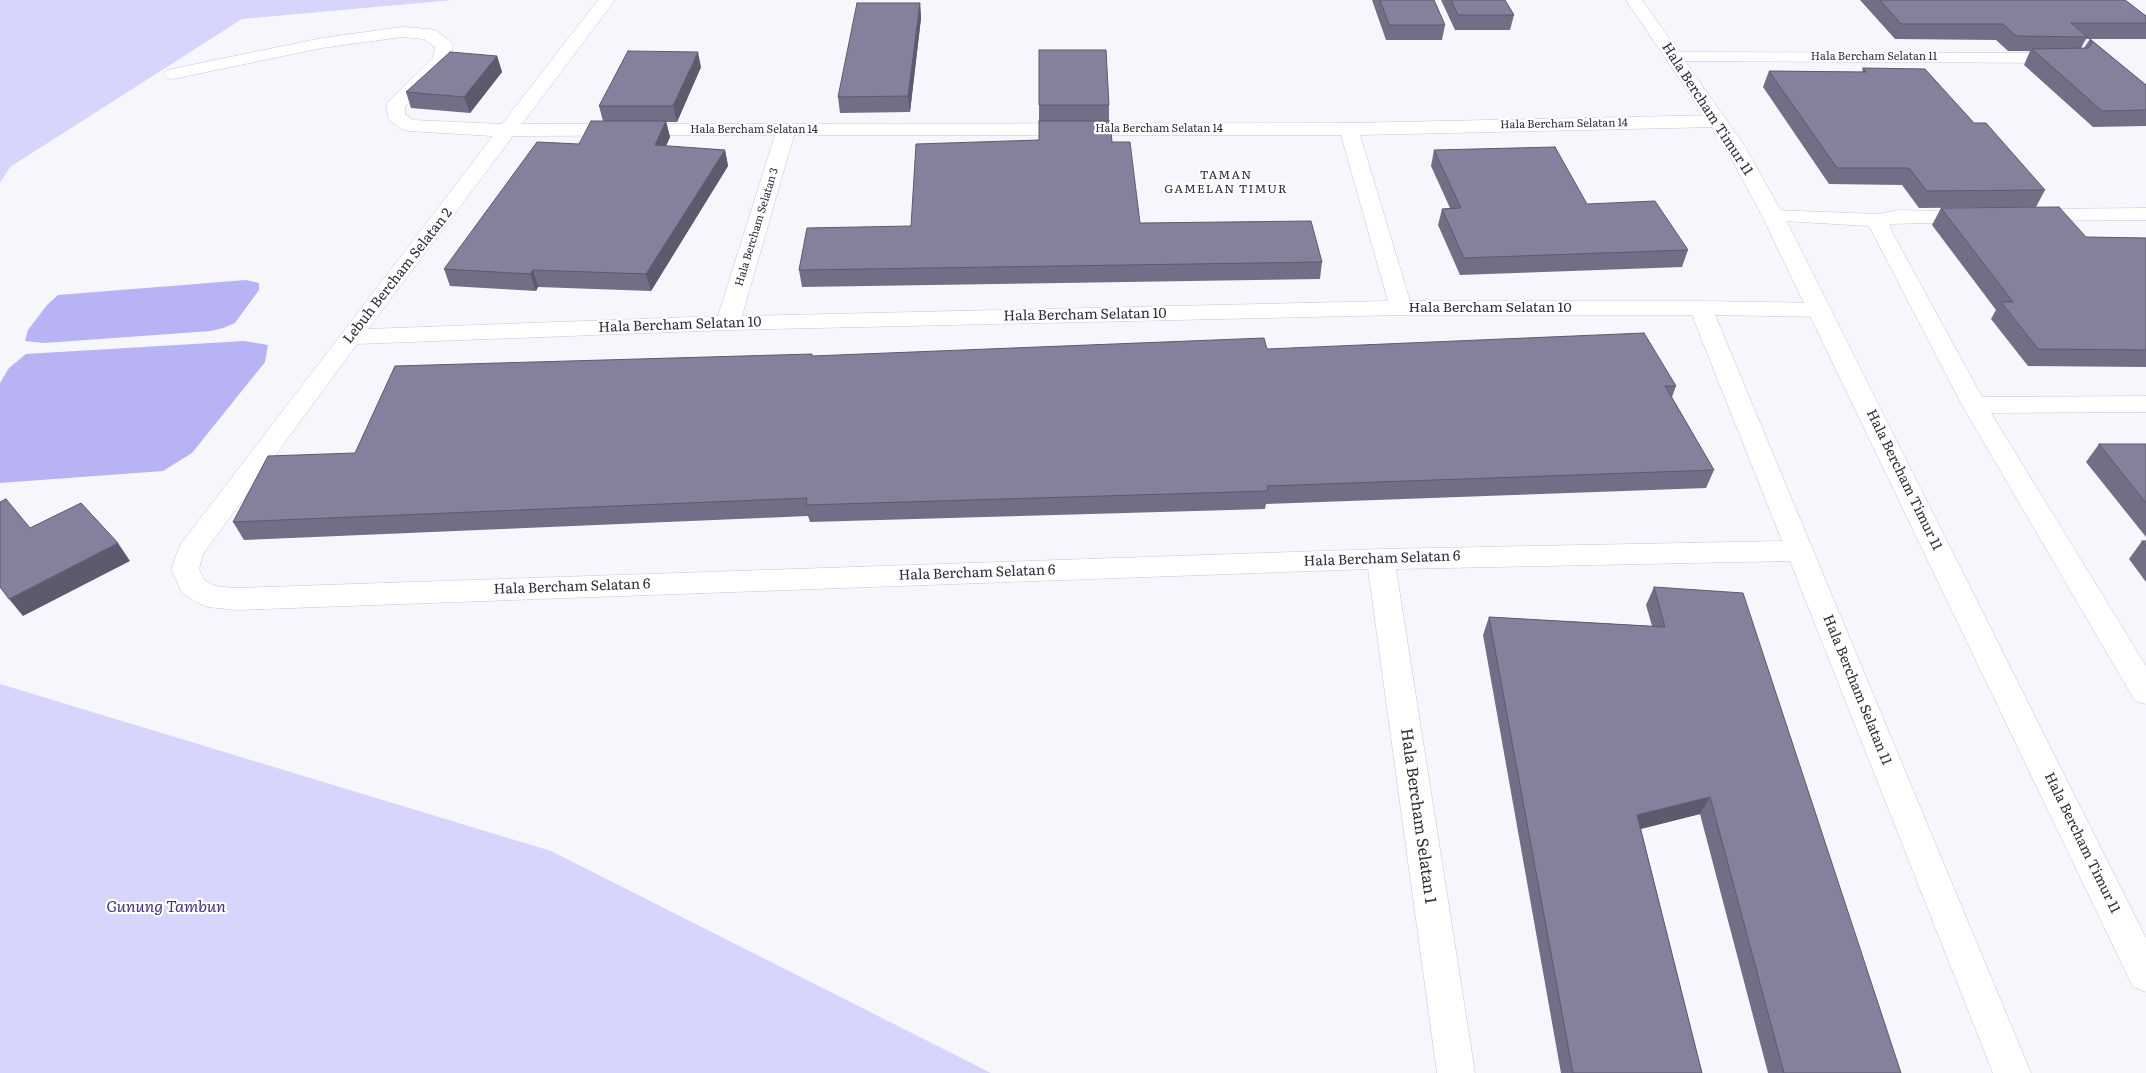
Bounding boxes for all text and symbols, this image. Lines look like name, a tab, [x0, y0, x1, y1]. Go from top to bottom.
street label: Hala Bercham Timur 11	[1658, 39, 1756, 179]
street label: Hala Bercham Selatan 11	[1811, 50, 1937, 64]
street label: Hala Bercham Selatan 14	[1500, 116, 1628, 132]
street label: Hala Bercham Selatan 14	[1095, 122, 1223, 136]
street label: Hala Bercham Selatan 14	[690, 123, 818, 137]
street label: Hala Bercham Selatan 3	[733, 166, 781, 288]
district label: TAMAN GAMELAN TIMUR	[1163, 168, 1289, 196]
street label: Lebuh Bercham Selatan 2	[340, 205, 456, 347]
street label: Hala Bercham Selatan 10	[1408, 300, 1572, 316]
street label: Hala Bercham Selatan 10	[1003, 305, 1167, 325]
street label: Hala Bercham Selatan 10	[598, 314, 762, 336]
street label: Hala Bercham Timur 11	[1862, 407, 1946, 553]
street label: Hala Bercham Selatan 6	[1303, 548, 1461, 570]
street label: Hala Bercham Selatan 6	[898, 562, 1056, 584]
street label: Hala Bercham Selatan 6	[493, 576, 651, 598]
street label: Hala Bercham Selatan 11	[1819, 612, 1895, 768]
street label: Hala Bercham Selatan 1	[1396, 727, 1440, 905]
street label: Hala Bercham Timur 11	[2040, 770, 2124, 916]
park label: Gunung Tambun	[106, 897, 226, 917]

